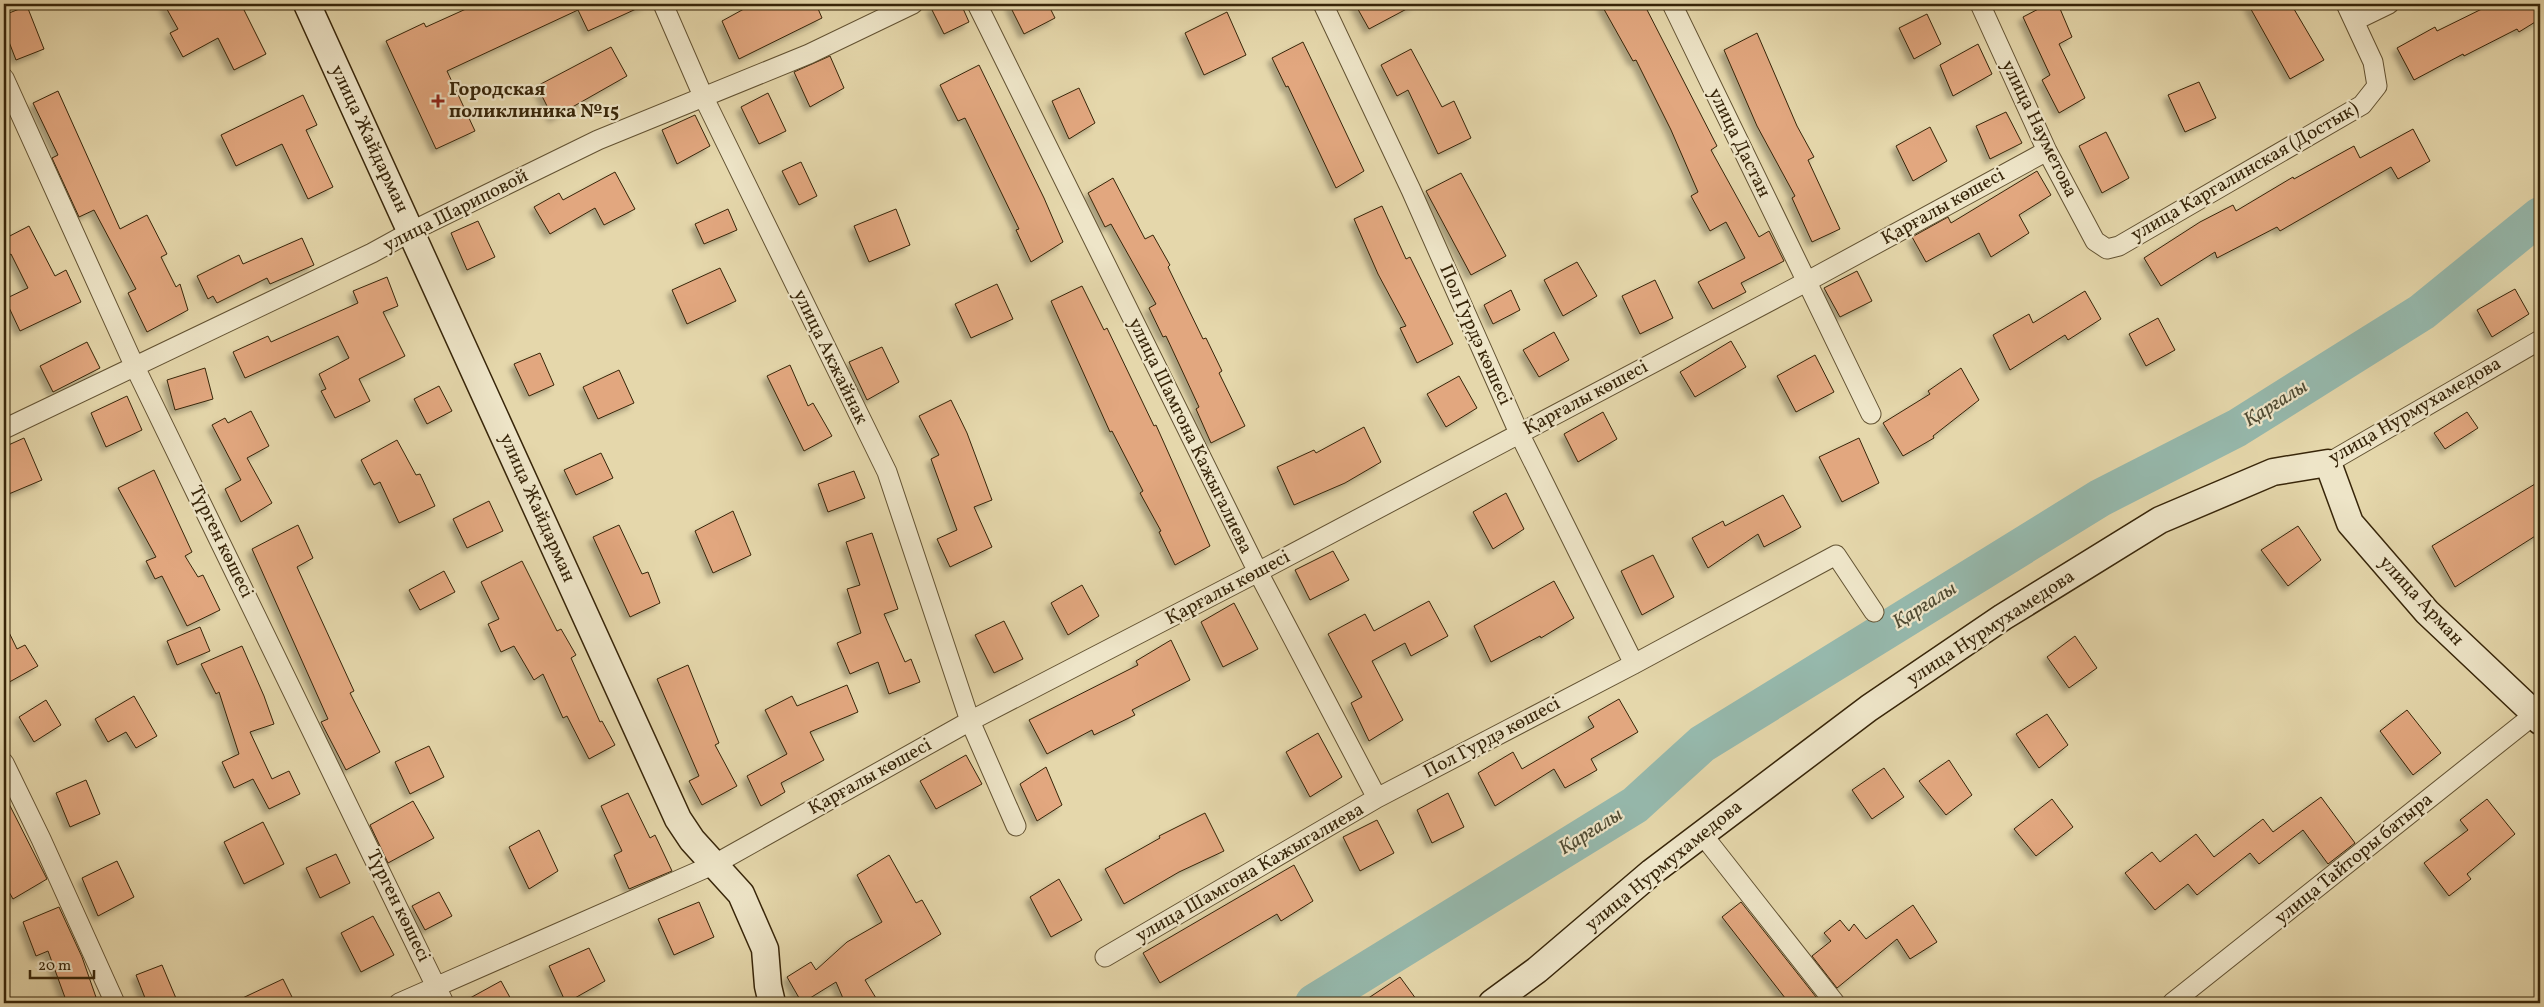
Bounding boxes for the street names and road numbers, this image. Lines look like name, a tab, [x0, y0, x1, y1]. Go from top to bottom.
street label: улица Науметова	[1994, 56, 2084, 202]
street label: улица Жайдарман	[323, 61, 415, 217]
street label: улица Дастан	[1701, 84, 1777, 202]
street label: улица Каргалинская (Достык)	[2126, 96, 2364, 248]
street label: Қарғалы көшесі	[1876, 162, 2010, 252]
street label: улица Шариповой	[379, 163, 533, 259]
street label: Пол Гурдэ көшесі	[1432, 261, 1518, 410]
street label: улица Акжайнак	[786, 285, 874, 429]
street label: улица Шамгона Кажыгалиева	[1121, 314, 1259, 558]
street label: улица Нурмухамедова	[2324, 351, 2506, 471]
street label: Қарғалы көшесі	[1519, 354, 1653, 442]
street label: улица Жайдарман	[492, 429, 582, 587]
street label: Түрген көшесі	[182, 481, 260, 603]
street label: Қарғалы көшесі	[1161, 544, 1295, 632]
street label: улица Арман	[2372, 550, 2470, 652]
street label: улица Нурмухамедова	[1902, 564, 2080, 692]
street label: Пол Гурдэ көшесі	[1419, 691, 1565, 785]
street label: Қарғалы көшесі	[803, 732, 937, 822]
street label: улица Тайторы батыра	[2269, 787, 2439, 931]
street label: улица Нурмухамедова	[1580, 794, 1748, 938]
street label: улица Шамгона Кажыгалиева	[1131, 797, 1369, 949]
street label: Түрген көшесі	[359, 845, 437, 967]

